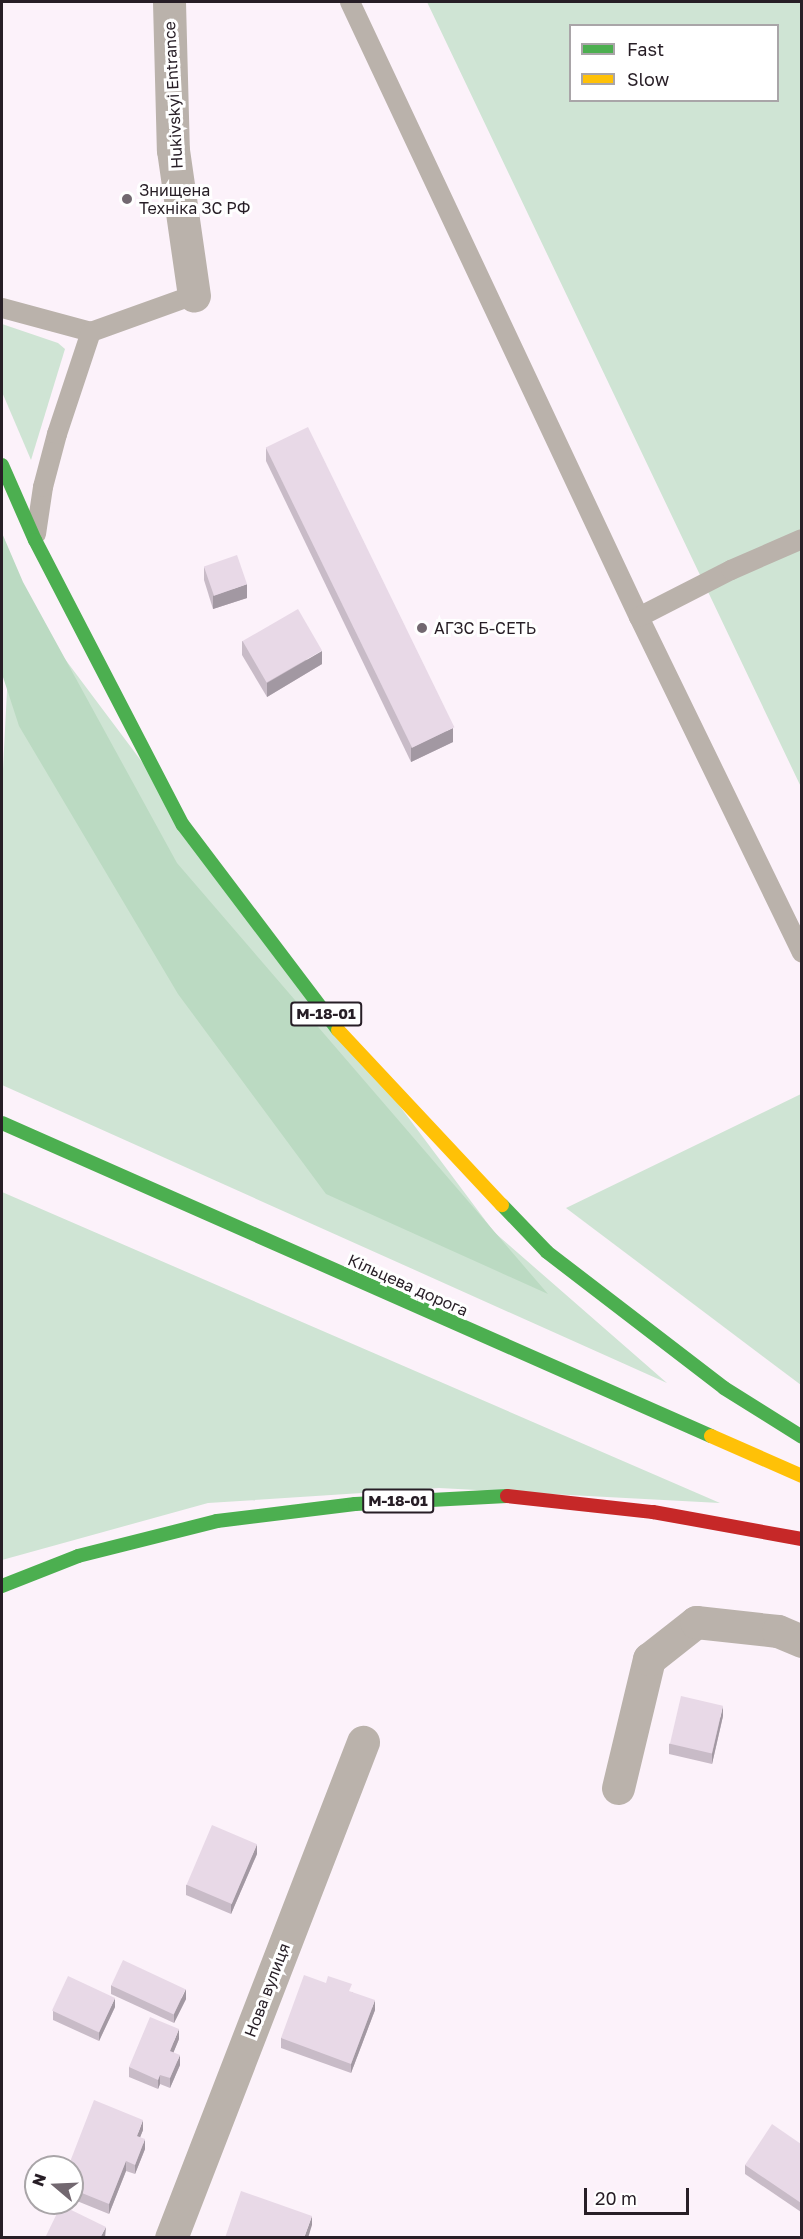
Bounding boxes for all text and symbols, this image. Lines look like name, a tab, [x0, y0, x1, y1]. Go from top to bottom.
street label: Hukivskyi Entrance	[160, 21, 186, 169]
legend	[569, 24, 779, 102]
text: Fast	[627, 38, 664, 60]
text: Slow	[627, 68, 669, 90]
place label: Знищена Техніка ЗС РФ	[139, 180, 251, 218]
marker: Знищена Техніка ЗС РФ	[120, 192, 134, 206]
place label: АГЗС Б-СЕТЬ	[434, 618, 536, 638]
marker: АГЗС Б-СЕТЬ	[415, 621, 429, 635]
road number: М-18-01	[290, 1002, 362, 1026]
street label: Кільцева дорога	[345, 1250, 471, 1320]
road number: М-18-01	[362, 1489, 434, 1513]
street label: Нова вулиця	[240, 1940, 294, 2040]
north arrow	[24, 2155, 84, 2215]
text: N	[27, 2171, 50, 2189]
scale bar	[587, 2176, 692, 2214]
text: 20 m	[595, 2187, 637, 2209]

